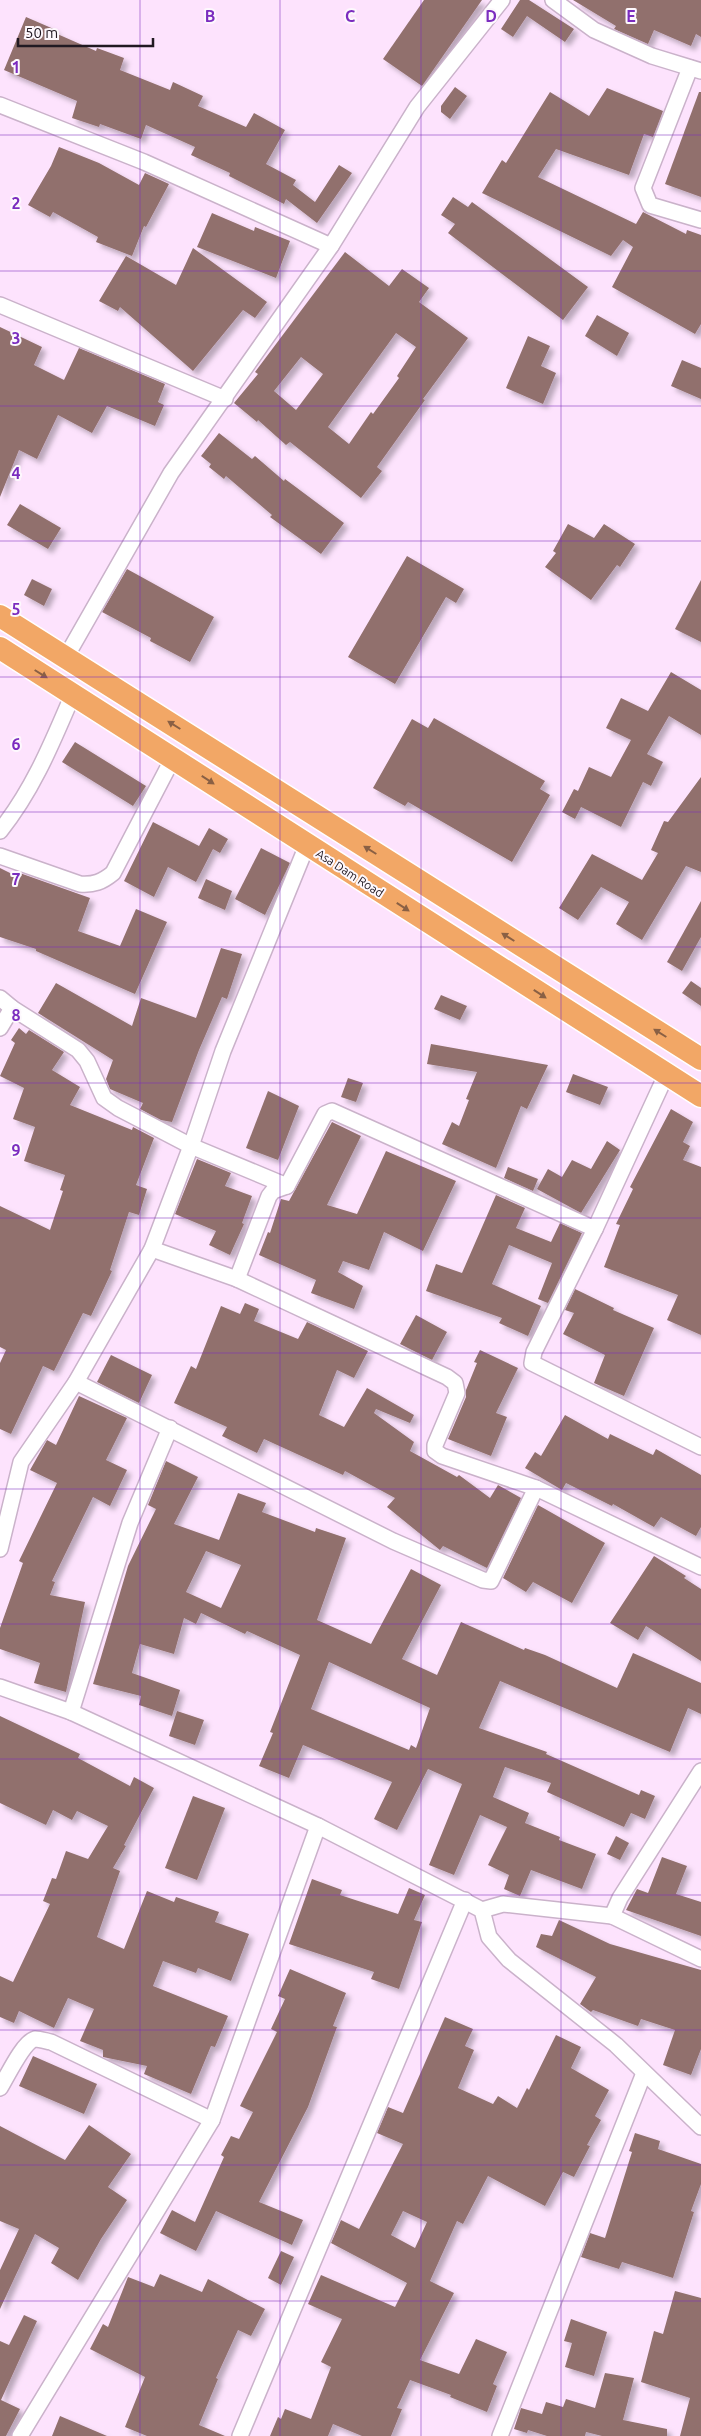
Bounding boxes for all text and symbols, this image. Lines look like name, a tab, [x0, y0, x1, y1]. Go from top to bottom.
text: B	[205, 7, 215, 25]
text: C	[345, 7, 355, 25]
text: D	[485, 7, 497, 25]
text: E	[626, 7, 636, 25]
scale bar	[18, 15, 152, 47]
text: 50 m	[25, 24, 58, 41]
text: 1	[11, 58, 21, 76]
text: 2	[11, 194, 21, 212]
text: 3	[11, 329, 21, 347]
text: 4	[11, 464, 21, 482]
text: 5	[11, 600, 21, 618]
one-way arrow	[35, 670, 48, 679]
one-way arrow	[167, 721, 181, 730]
text: 6	[11, 735, 21, 753]
one-way arrow	[201, 776, 215, 785]
one-way arrow	[364, 845, 377, 854]
street label: Asa Dam Road	[314, 846, 386, 900]
text: 7	[11, 870, 21, 888]
one-way arrow	[397, 902, 410, 911]
one-way arrow	[501, 932, 514, 941]
one-way arrow	[533, 989, 547, 999]
text: 8	[11, 1006, 21, 1024]
one-way arrow	[653, 1028, 666, 1038]
text: 9	[11, 1141, 21, 1159]

